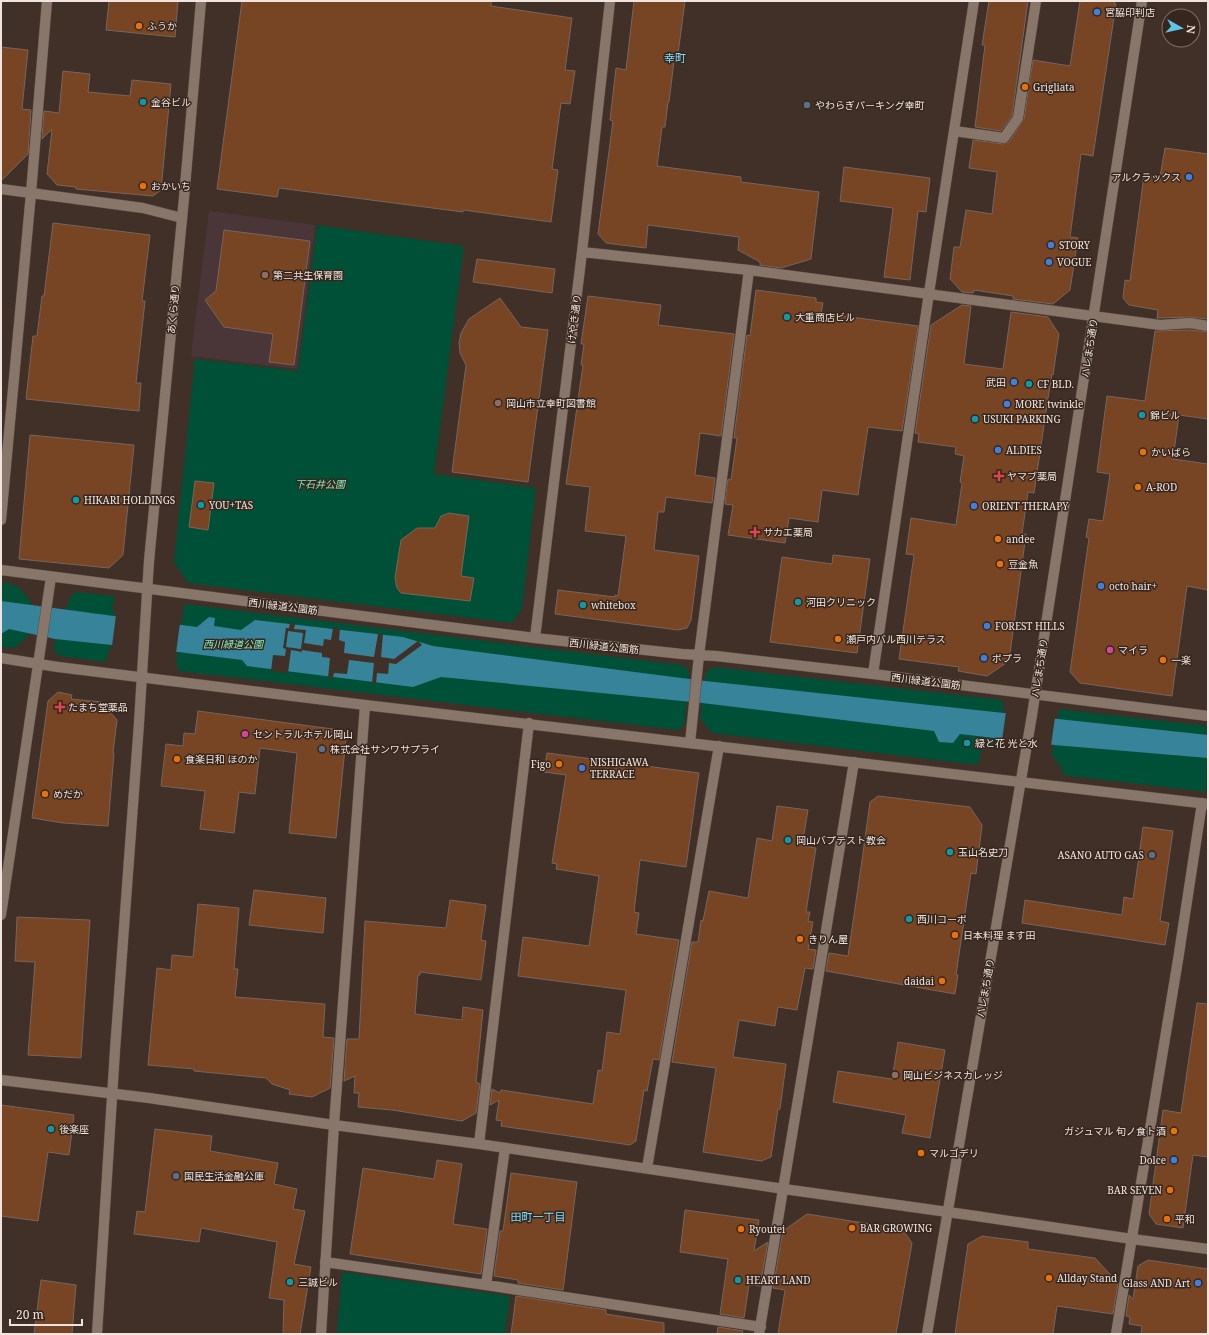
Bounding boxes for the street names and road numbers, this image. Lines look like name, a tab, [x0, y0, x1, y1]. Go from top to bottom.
street label: あくら通り	[164, 283, 182, 335]
street label: けやき通り	[564, 293, 584, 345]
street label: ハレまち通り	[1077, 317, 1101, 379]
street label: 西川緑道公園筋	[247, 595, 319, 617]
street label: 西川緑道公園筋	[568, 635, 640, 657]
street label: ハレまち通り	[1027, 637, 1051, 699]
street label: 西川緑道公園筋	[890, 670, 962, 692]
street label: ハレまち通り	[973, 957, 997, 1019]

